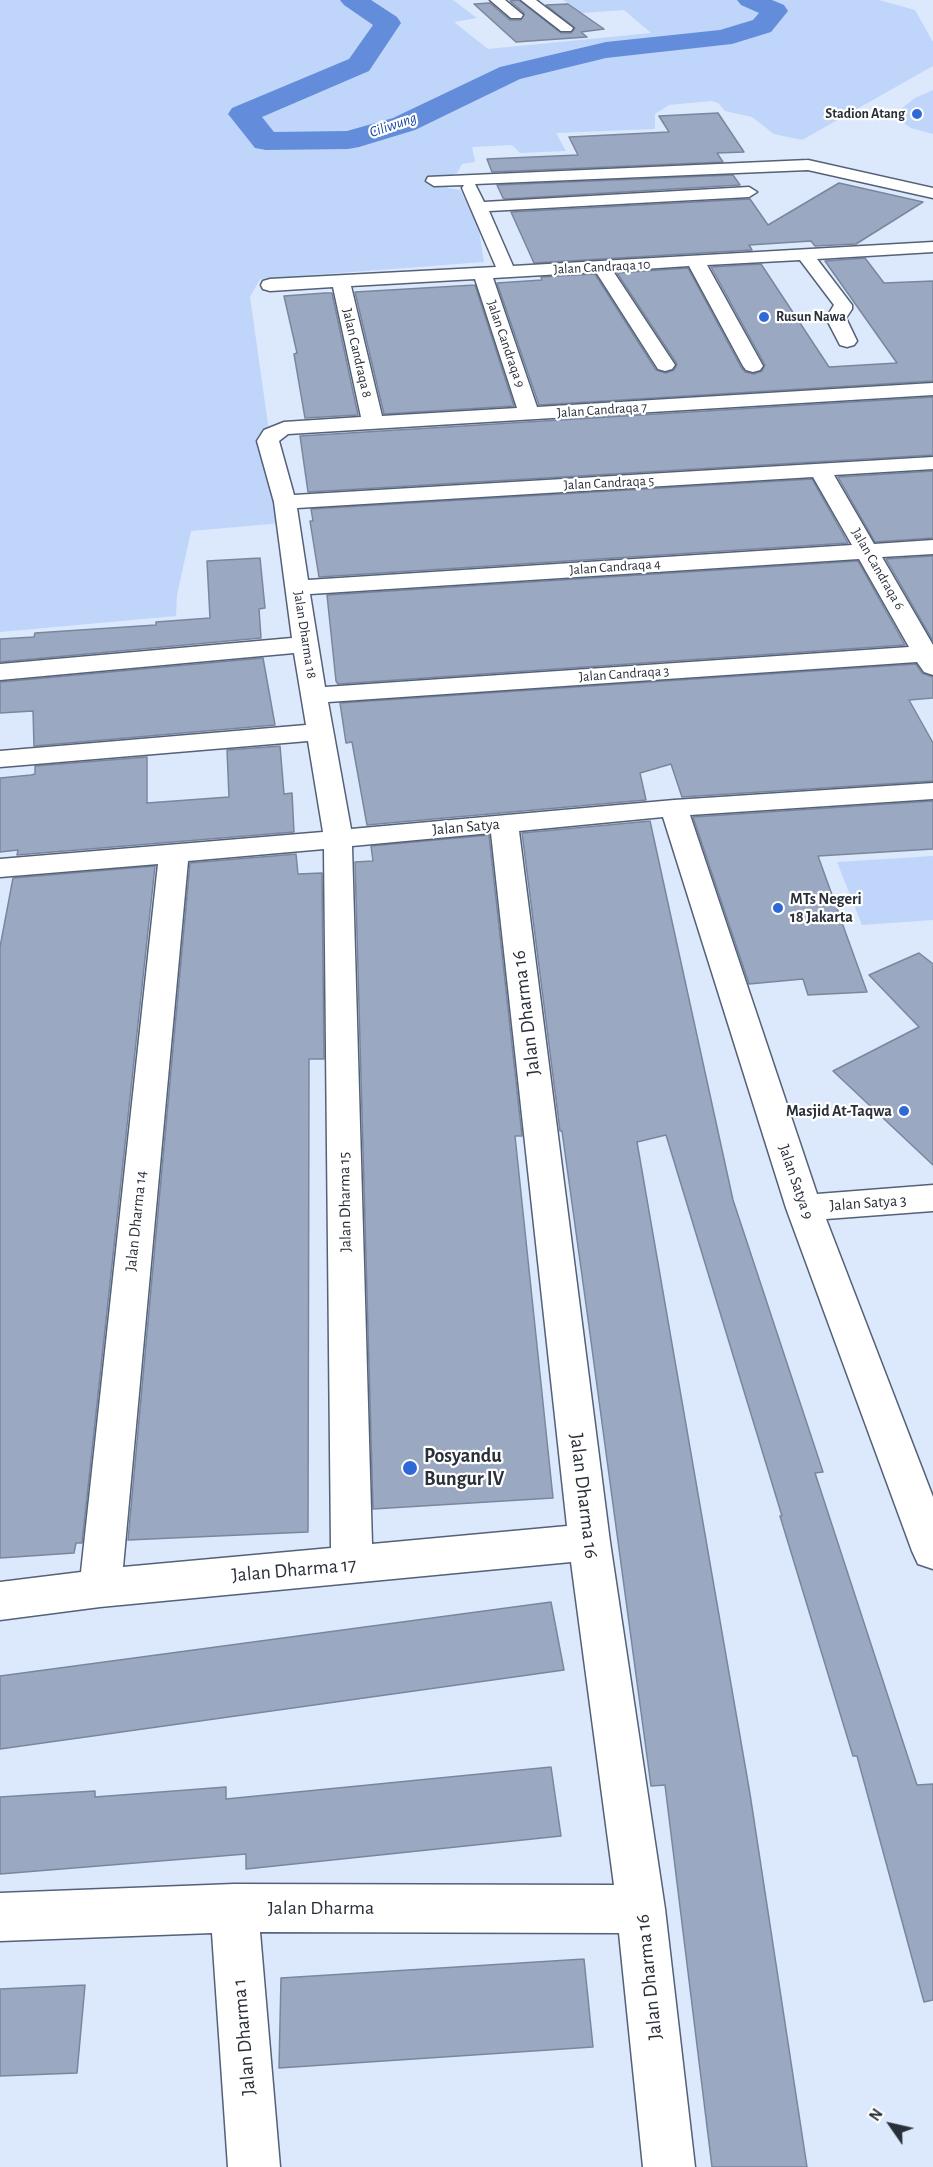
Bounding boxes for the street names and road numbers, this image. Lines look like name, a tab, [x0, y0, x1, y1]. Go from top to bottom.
street label: Jalan Candraqa 10	[553, 256, 651, 278]
street label: Jalan Candraqa 9	[483, 298, 529, 390]
street label: Jalan Candraqa 8	[339, 307, 375, 399]
street label: Jalan Candraqa 7	[556, 398, 648, 422]
street label: Jalan Candraqa 5	[563, 472, 655, 494]
street label: Jalan Candraqa 6	[848, 525, 908, 613]
street label: Jalan Candraqa 4	[569, 555, 661, 579]
street label: Jalan Dharma 18	[290, 590, 320, 680]
street label: Jalan Candraqa 3	[578, 662, 670, 686]
street label: Jalan Satya	[431, 814, 501, 840]
street label: Jalan Dharma 16	[506, 949, 546, 1077]
street label: Jalan Satya 9	[774, 1142, 818, 1222]
street label: Jalan Dharma 15	[335, 1152, 355, 1252]
street label: Jalan Dharma 14	[121, 1170, 151, 1272]
street label: Jalan Satya 3	[829, 1191, 907, 1215]
street label: Jalan Dharma 16	[564, 1432, 604, 1560]
street label: Jalan Dharma 17	[231, 1553, 357, 1587]
street label: Jalan Dharma	[268, 1896, 374, 1920]
street label: Jalan Dharma 16	[630, 1913, 668, 2041]
street label: Jalan Dharma 1	[227, 1978, 261, 2096]

